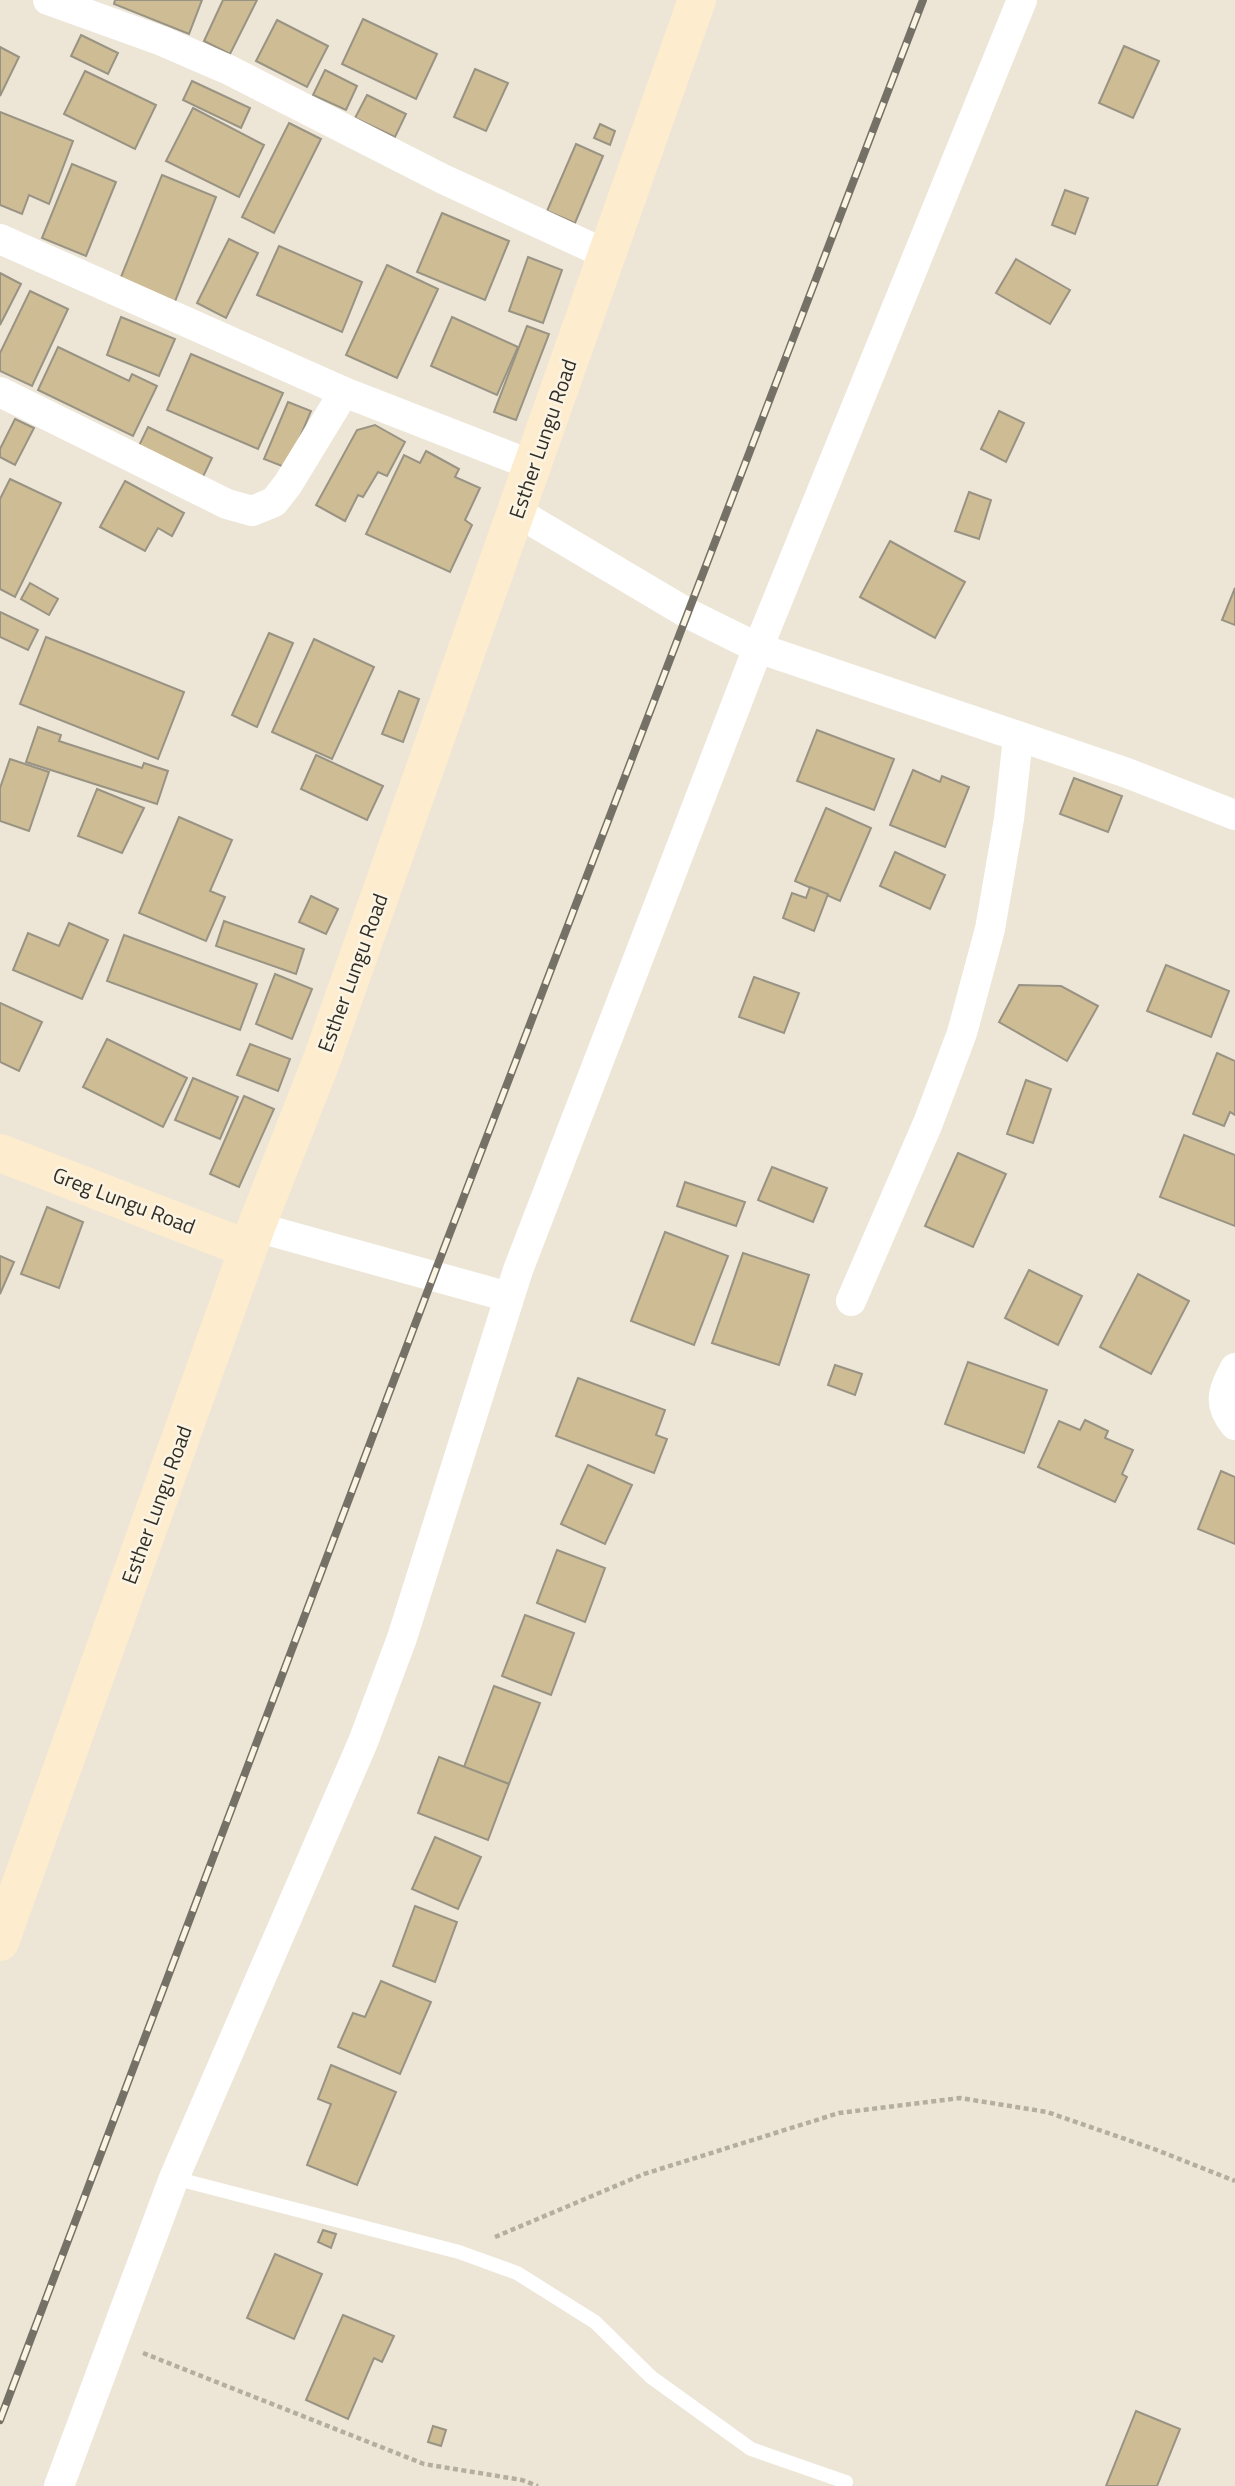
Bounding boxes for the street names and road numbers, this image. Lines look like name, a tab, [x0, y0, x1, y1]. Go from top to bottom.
street label: Esther Lungu Road	[500, 355, 584, 523]
street label: Esther Lungu Road	[308, 889, 396, 1057]
street label: Greg Lungu Road	[48, 1158, 200, 1242]
street label: Esther Lungu Road	[112, 1421, 200, 1589]

